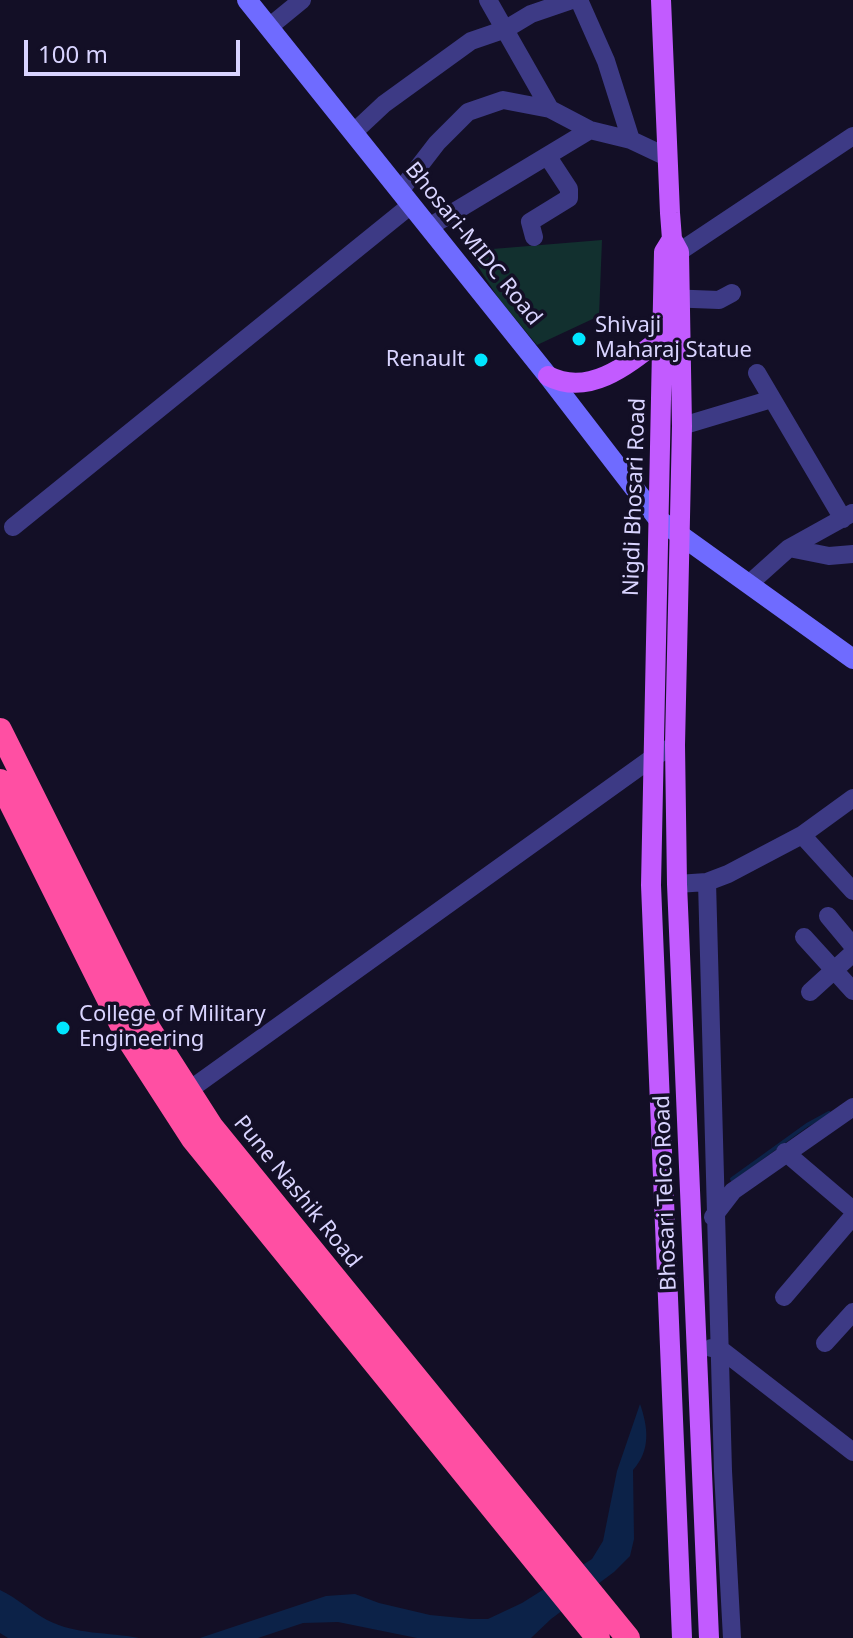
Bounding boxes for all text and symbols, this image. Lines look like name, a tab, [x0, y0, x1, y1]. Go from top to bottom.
scale bar	[28, 24, 244, 74]
text: 100 m	[38, 37, 108, 70]
street label: Bhosari-MIDC Road	[399, 157, 547, 331]
place label: Shivaji Maharaj Statue	[595, 313, 752, 364]
marker: Shivaji Maharaj Statue	[570, 330, 588, 348]
place label: Renault	[386, 347, 465, 373]
marker: Renault	[472, 351, 490, 369]
street label: Nigdi Bhosari Road	[618, 397, 652, 597]
place label: College of Military Engineering	[79, 1002, 266, 1054]
marker: College of Military Engineering	[54, 1019, 72, 1037]
street label: Bhosari Telco Road	[649, 1095, 683, 1291]
street label: Pune Nashik Road	[228, 1111, 366, 1273]

